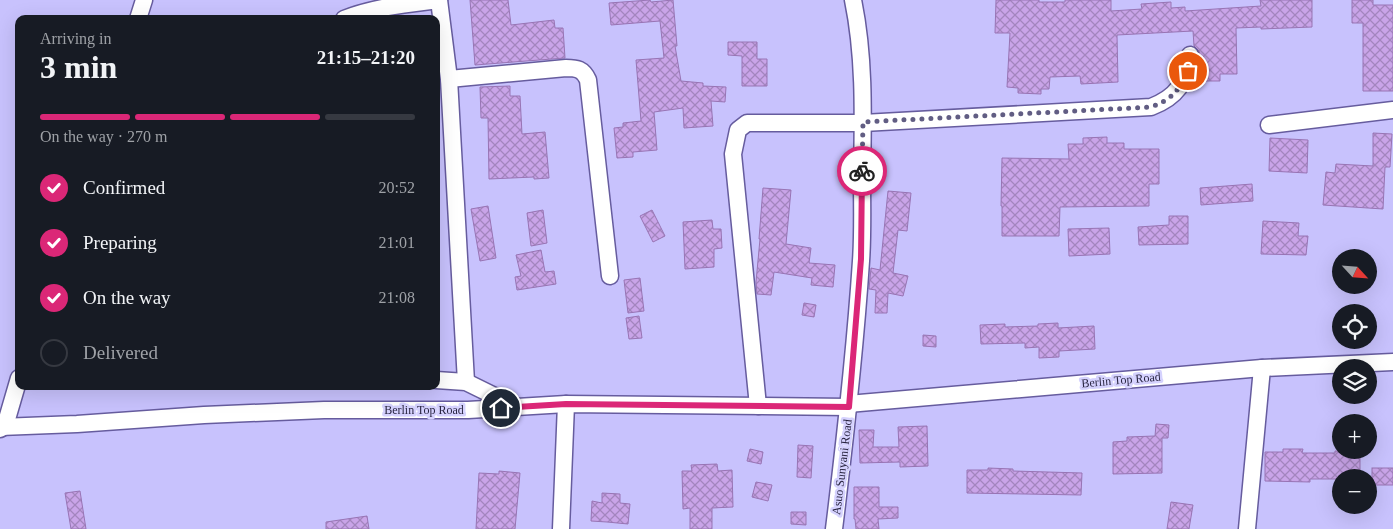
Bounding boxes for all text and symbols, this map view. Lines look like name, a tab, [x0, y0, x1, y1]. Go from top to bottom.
text: Arriving in	[40, 30, 112, 47]
text: 21:15–21:20	[317, 47, 415, 68]
text: 3 min	[40, 49, 117, 85]
pin	[1167, 50, 1209, 92]
icon: bag	[1174, 57, 1202, 85]
text: On the way · 270 m	[40, 128, 168, 145]
courier	[837, 146, 887, 196]
icon: bike	[848, 157, 876, 185]
icon: check	[40, 174, 68, 202]
text: Confirmed	[83, 177, 165, 198]
text: 20:52	[379, 179, 415, 196]
icon: check	[40, 229, 68, 257]
text: Preparing	[83, 232, 157, 253]
text: 21:01	[379, 234, 415, 251]
north arrow	[1332, 249, 1378, 294]
map controls	[1332, 249, 1377, 514]
icon: check	[40, 284, 68, 312]
text: On the way	[83, 287, 171, 308]
text: 21:08	[379, 289, 415, 306]
button: locate	[1332, 304, 1377, 349]
text: Delivered	[83, 342, 158, 363]
button: layers	[1332, 359, 1377, 404]
street label: Berlin Top Road	[1081, 370, 1161, 390]
pin	[480, 387, 522, 429]
icon: home	[487, 394, 515, 422]
street label: Berlin Top Road	[384, 403, 464, 417]
button: +	[1332, 414, 1377, 459]
street label: Asuo Sunyani Road	[829, 419, 855, 515]
button: −	[1332, 469, 1377, 514]

